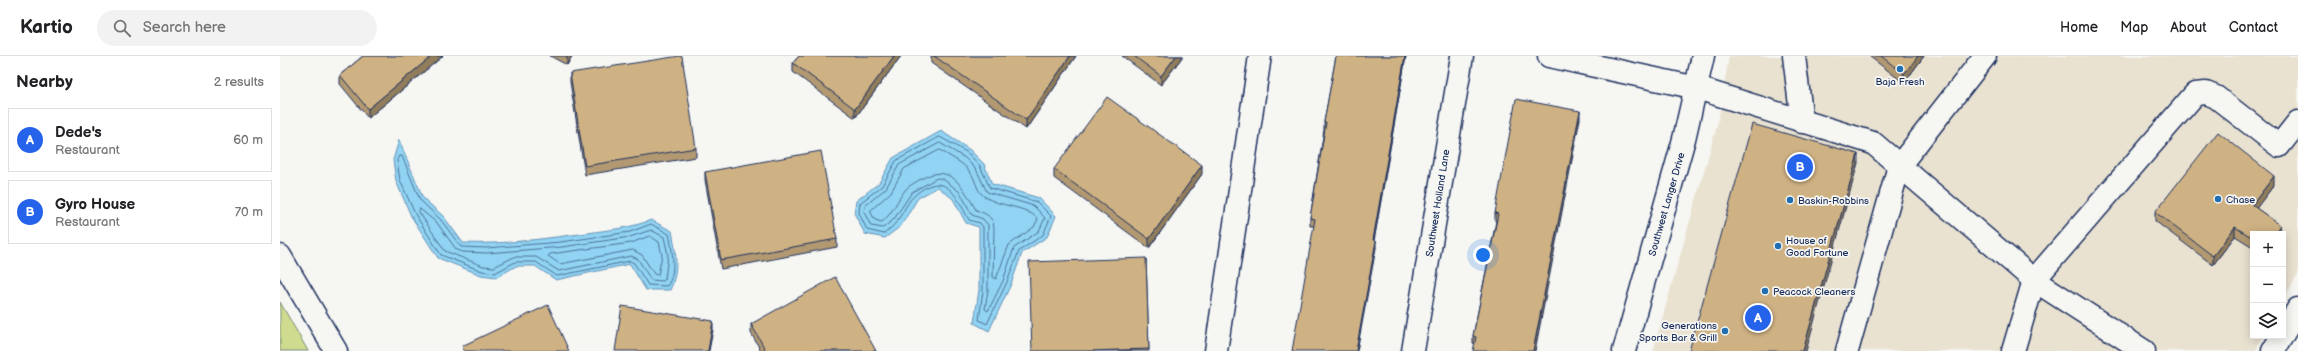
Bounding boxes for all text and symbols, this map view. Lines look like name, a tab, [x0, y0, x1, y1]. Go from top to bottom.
search box	[97, 10, 377, 46]
text: Kartio	[20, 16, 73, 39]
icon: search	[111, 17, 133, 39]
text: Search here	[143, 18, 226, 37]
text: Home	[2060, 19, 2098, 36]
text: Map	[2120, 19, 2148, 36]
text: About	[2170, 19, 2207, 36]
text: Contact	[2229, 19, 2278, 36]
marker: Baja Fresh	[1895, 64, 1905, 74]
text: Nearby	[16, 72, 73, 92]
text: 2 results	[214, 74, 264, 90]
place label: Baja Fresh	[1875, 76, 1925, 88]
text: Dede's	[55, 123, 102, 142]
text: A	[26, 132, 34, 148]
text: 60 m	[233, 132, 263, 148]
text: Restaurant	[55, 142, 120, 158]
street label: Southwest Holland Lane	[1424, 148, 1452, 258]
street label: Southwest Langer Drive	[1646, 151, 1688, 258]
pin: B	[1787, 152, 1813, 182]
marker: Chase	[2213, 194, 2223, 204]
place label: Chase	[2226, 194, 2255, 206]
text: Gyro House	[55, 195, 135, 214]
marker: Baskin-Robbins	[1785, 195, 1795, 205]
place label: Baskin-Robbins	[1798, 195, 1869, 207]
text: B	[25, 204, 35, 220]
text: 70 m	[235, 204, 263, 220]
text: Restaurant	[55, 214, 120, 230]
map controls	[2250, 231, 2286, 339]
button: +	[2250, 231, 2286, 267]
place label: House of Good Fortune	[1786, 235, 1849, 259]
marker: House of Good Fortune	[1773, 241, 1783, 251]
your location	[1473, 245, 1493, 265]
button: −	[2250, 267, 2286, 303]
marker: Peacock Cleaners	[1760, 286, 1770, 296]
place label: Peacock Cleaners	[1773, 286, 1855, 298]
pin: A	[1745, 303, 1771, 333]
button: layers	[2250, 303, 2286, 339]
place label: Generations Sports Bar & Grill	[1639, 320, 1717, 344]
marker: Generations Sports Bar & Grill	[1720, 326, 1730, 336]

